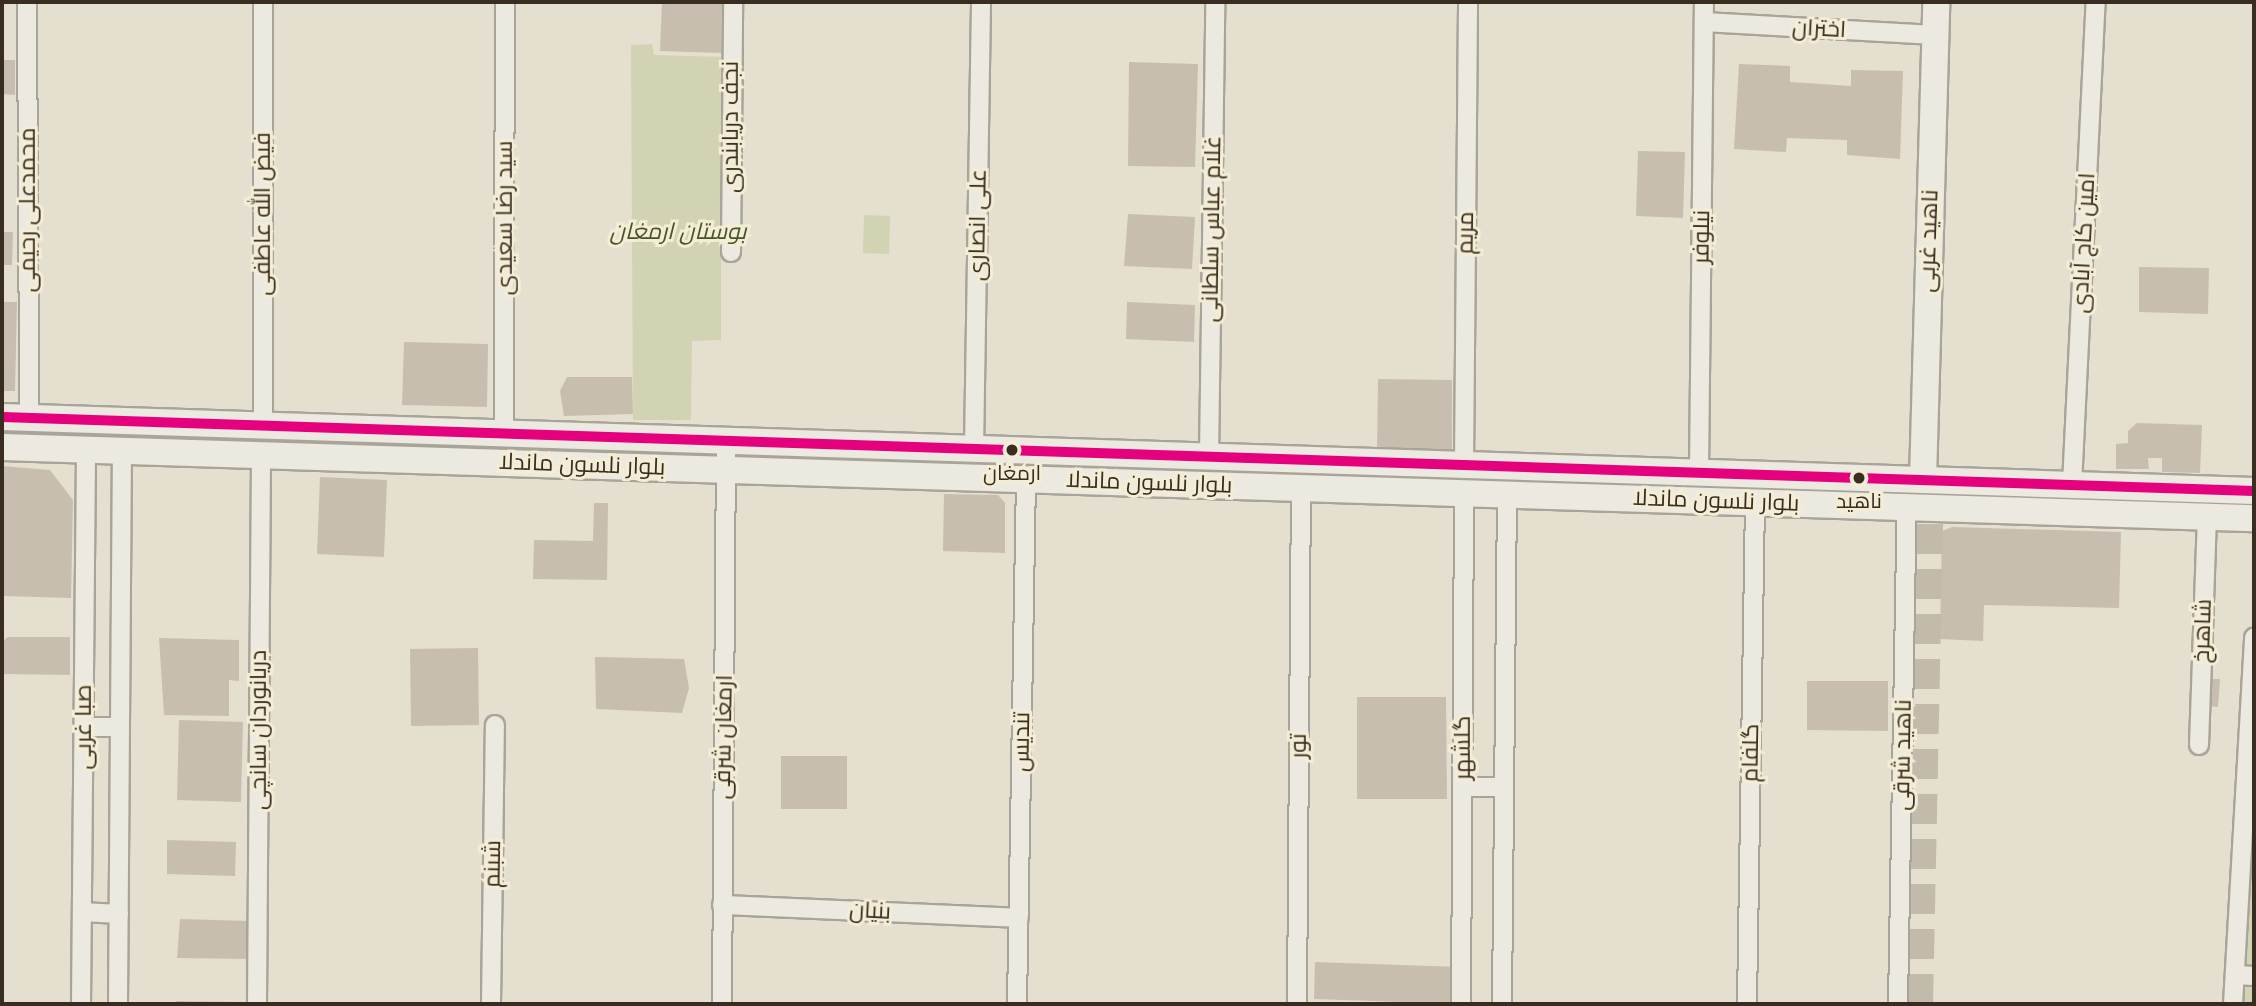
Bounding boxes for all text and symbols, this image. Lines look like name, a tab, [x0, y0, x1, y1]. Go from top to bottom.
street label: اختران	[1791, 14, 1847, 44]
street label: نجف دریابندری	[717, 61, 745, 193]
street label: محمدعلی رحیمی	[14, 128, 42, 292]
street label: فیض الله عاطفی	[249, 132, 277, 296]
street label: غلام عباس سلطانی	[1197, 135, 1227, 323]
street label: سید رضا سعیدی	[491, 141, 519, 295]
street label: علی انصاری	[963, 169, 993, 281]
street label: امین کاج آبادی	[2067, 172, 2101, 314]
street label: ناهید غربی	[1913, 189, 1945, 293]
street label: نیلوفر	[1688, 210, 1716, 264]
street label: مریم	[1452, 211, 1480, 255]
park label: بوستان ارمغان	[610, 218, 746, 246]
marker: ارمغان	[1005, 443, 1019, 457]
street label: بلوار نلسون ماندلا	[498, 448, 666, 482]
place label: ارمغان	[983, 460, 1041, 486]
street label: بلوار نلسون ماندلا	[1065, 466, 1233, 500]
marker: ناهید	[1852, 471, 1866, 485]
street label: بلوار نلسون ماندلا	[1632, 484, 1800, 518]
place label: ناهید	[1836, 488, 1882, 514]
street label: شاهرخ	[2188, 598, 2218, 664]
street label: دریانوردان سانچی	[245, 650, 273, 810]
street label: ارمغان شرقی	[709, 674, 739, 800]
street label: صبا غربی	[70, 684, 98, 770]
street label: ناهید شرقی	[1888, 699, 1918, 811]
street label: تندیس	[1008, 712, 1036, 772]
street label: گلشهر	[1449, 716, 1477, 780]
street label: گلفام	[1737, 724, 1765, 782]
street label: تور	[1285, 733, 1313, 759]
street label: شبنم	[479, 840, 507, 888]
street label: بنیان	[848, 896, 892, 926]

